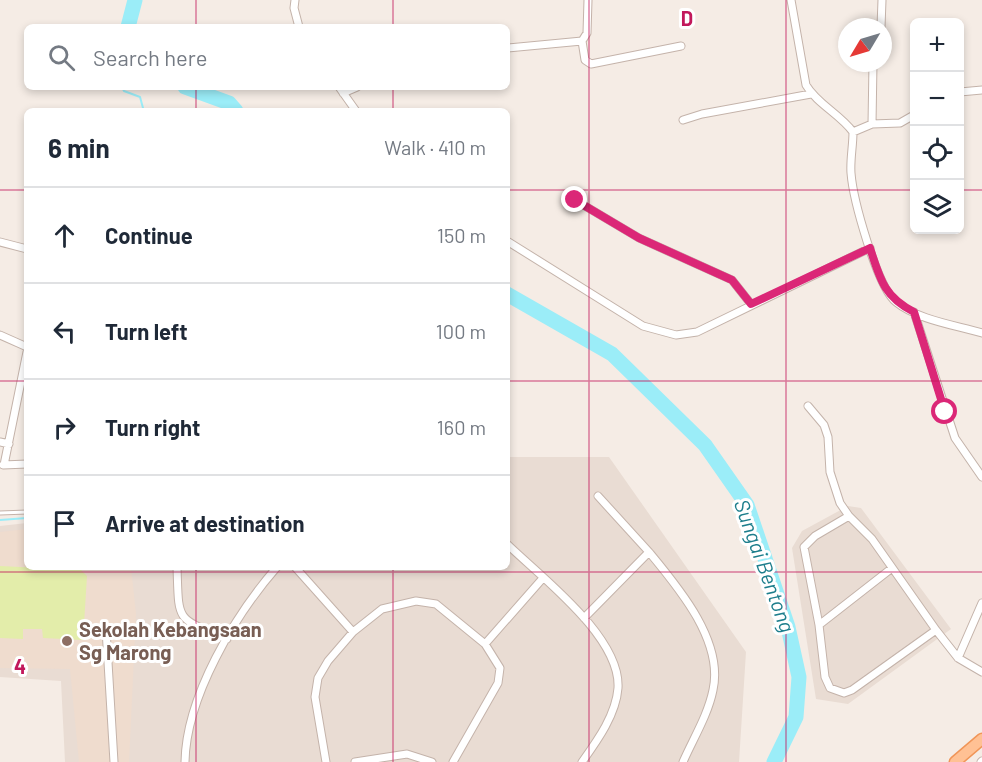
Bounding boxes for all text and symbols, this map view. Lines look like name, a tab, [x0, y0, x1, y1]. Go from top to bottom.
text: D	[681, 6, 693, 30]
north arrow	[838, 18, 892, 72]
map controls	[910, 18, 964, 234]
button: +	[910, 18, 964, 72]
search box	[24, 24, 510, 90]
icon: search	[45, 41, 78, 74]
text: Search here	[93, 44, 207, 70]
button: −	[910, 72, 964, 126]
button: locate	[910, 126, 964, 180]
text: 6 min	[48, 132, 110, 163]
text: Walk · 410 m	[384, 135, 486, 159]
button: layers	[910, 180, 964, 234]
route end	[561, 186, 587, 212]
icon: ahead	[48, 219, 81, 252]
text: Continue	[105, 222, 193, 248]
text: 150 m	[437, 223, 486, 247]
icon: left	[48, 315, 81, 348]
text: Turn left	[105, 318, 188, 344]
text: 100 m	[436, 319, 486, 343]
route start	[931, 398, 957, 424]
icon: right	[48, 411, 81, 444]
text: Turn right	[105, 414, 200, 440]
text: 160 m	[437, 415, 486, 439]
water label: Sungai Bentong	[730, 496, 801, 636]
icon: arrive	[48, 507, 81, 540]
text: Arrive at destination	[105, 510, 304, 536]
place label: Sekolah Kebangsaan Sg Marong	[79, 617, 262, 664]
marker: Sekolah Kebangsaan Sg Marong	[60, 634, 74, 648]
text: 4	[14, 654, 26, 678]

